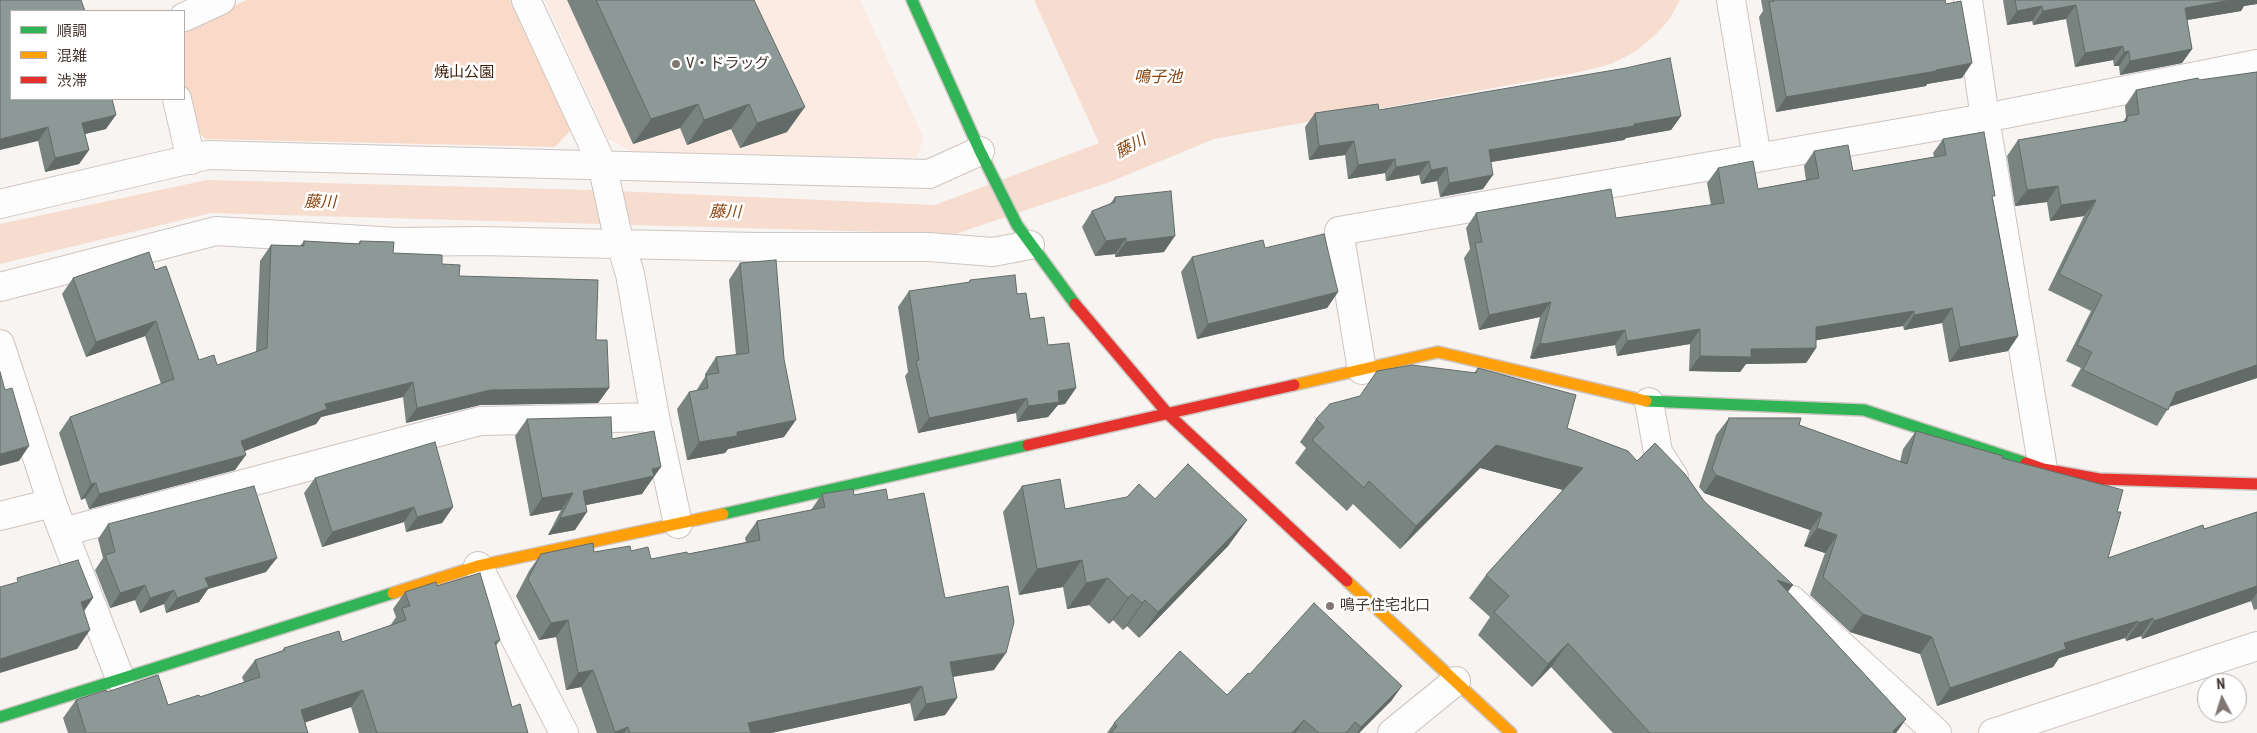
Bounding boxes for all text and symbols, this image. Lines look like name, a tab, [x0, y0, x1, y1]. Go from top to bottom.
legend	[10, 10, 185, 100]
text: 順調	[57, 22, 87, 40]
text: 混雑	[57, 47, 87, 65]
place label: V・ドラッグ	[686, 55, 769, 73]
marker: V・ドラッグ	[670, 58, 682, 70]
park label: 焼山公園	[434, 64, 494, 82]
water label: 鳴子池	[1134, 68, 1182, 88]
text: 渋滞	[57, 72, 87, 90]
water label: 藤川	[1112, 131, 1150, 163]
water label: 藤川	[304, 193, 336, 213]
water label: 藤川	[709, 203, 741, 223]
place label: 鳴子住宅北口	[1340, 597, 1430, 615]
marker: 鳴子住宅北口	[1324, 600, 1336, 612]
north arrow	[2197, 673, 2247, 723]
text: N	[2216, 676, 2226, 692]

